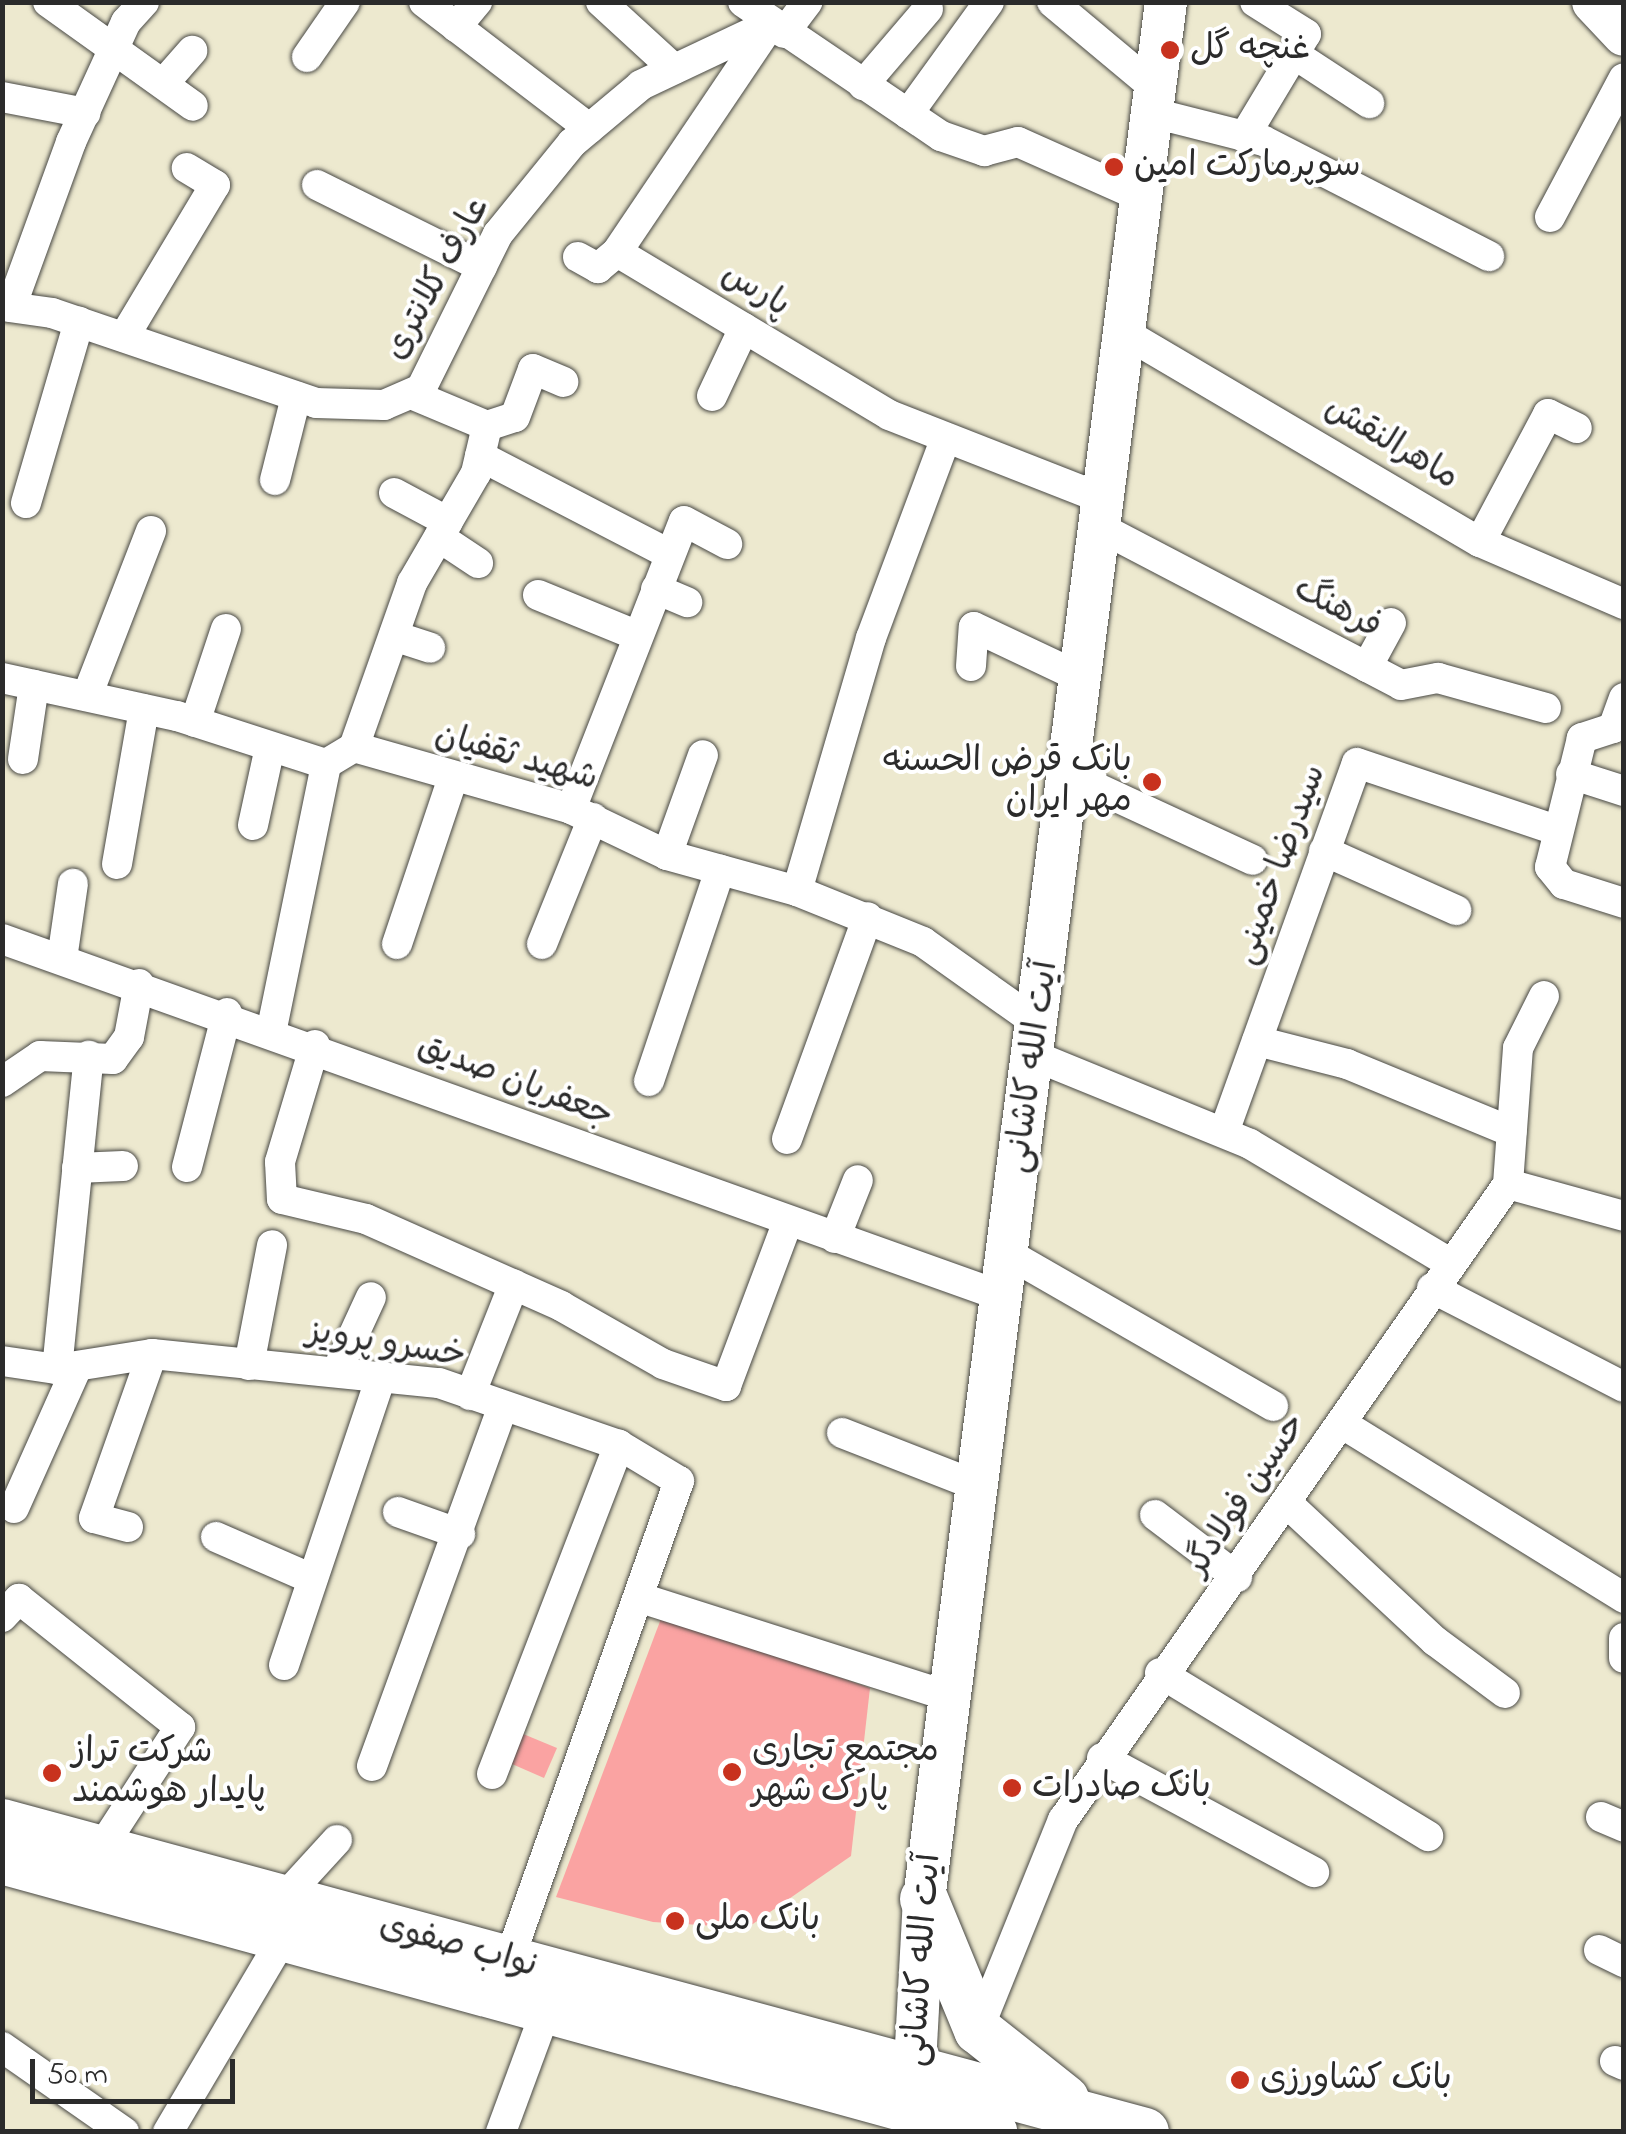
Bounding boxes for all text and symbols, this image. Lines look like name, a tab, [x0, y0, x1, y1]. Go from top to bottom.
place label: غنچه گل	[1190, 29, 1310, 71]
marker: غنچه گل	[1159, 39, 1181, 61]
place label: سوپرمارکت امین	[1134, 146, 1361, 188]
marker: سوپرمارکت امین	[1103, 156, 1125, 178]
street label: عارف کلانتری	[376, 190, 500, 368]
street label: پارس	[713, 254, 797, 328]
street label: ماهرالنقش	[1316, 388, 1466, 500]
street label: فرهنگ	[1286, 569, 1388, 649]
street label: شهید ثقفیان	[430, 715, 602, 801]
place label: بانک قرض الحسنه مهر ایران	[883, 741, 1132, 823]
street label: سیدرضا خمینی	[1225, 759, 1337, 971]
marker: بانک قرض الحسنه مهر ایران	[1141, 771, 1163, 793]
street label: آیت الله کاشانی	[997, 958, 1069, 1176]
street label: جعفریان صدیق	[411, 1026, 619, 1138]
street label: خسرو پرویز	[304, 1312, 468, 1378]
street label: حسین فولادگر	[1177, 1406, 1317, 1584]
place label: مجتمع تجاری پارک شهر	[752, 1731, 939, 1813]
place label: شرکت تراز پایدار هوشمند	[72, 1732, 266, 1814]
marker: مجتمع تجاری پارک شهر	[721, 1761, 743, 1783]
marker: شرکت تراز پایدار هوشمند	[41, 1762, 63, 1784]
place label: بانک صادرات	[1032, 1767, 1211, 1809]
marker: بانک صادرات	[1001, 1777, 1023, 1799]
street label: آیت الله کاشانی	[895, 1852, 951, 2068]
place label: بانک ملی	[695, 1900, 820, 1942]
street label: نواب صفوی	[374, 1906, 542, 1988]
marker: بانک ملی	[664, 1910, 686, 1932]
scale bar	[35, 2039, 240, 2101]
text: 50 m	[47, 2054, 108, 2098]
place label: بانک کشاورزی	[1260, 2059, 1452, 2101]
marker: بانک کشاورزی	[1229, 2069, 1251, 2091]

